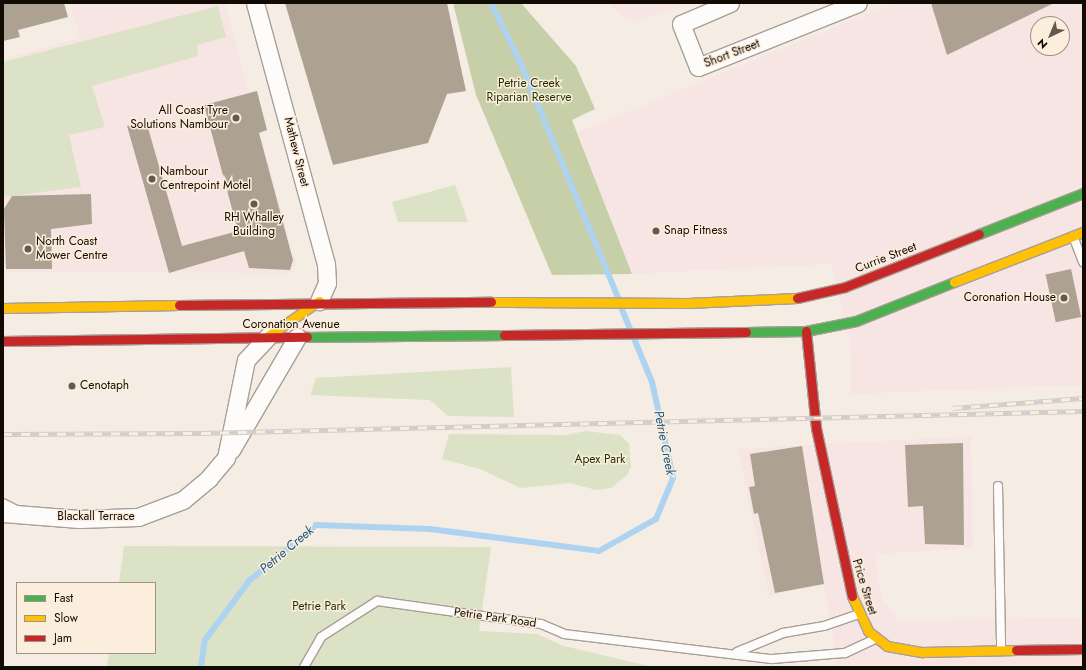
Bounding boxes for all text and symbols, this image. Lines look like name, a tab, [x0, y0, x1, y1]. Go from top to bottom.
north arrow	[1030, 16, 1070, 56]
text: N	[1034, 35, 1051, 53]
street label: Short Street	[702, 37, 762, 71]
park label: Petrie Creek Riparian Reserve	[486, 77, 572, 105]
place label: All Coast Tyre Solutions Nambour	[130, 104, 228, 132]
marker: All Coast Tyre Solutions Nambour	[231, 113, 241, 123]
street label: Mathew Street	[280, 116, 312, 188]
place label: Nambour Centrepoint Motel	[160, 165, 251, 193]
marker: Nambour Centrepoint Motel	[147, 174, 157, 184]
marker: RH Whalley Building	[249, 199, 259, 209]
place label: RH Whalley Building	[224, 211, 284, 239]
place label: Snap Fitness	[664, 224, 727, 238]
marker: Snap Fitness	[651, 226, 661, 236]
place label: North Coast Mower Centre	[36, 235, 108, 263]
street label: Currie Street	[853, 240, 919, 276]
marker: North Coast Mower Centre	[23, 244, 33, 254]
place label: Coronation House	[964, 291, 1056, 305]
marker: Coronation House	[1059, 293, 1069, 303]
street label: Coronation Avenue	[242, 318, 340, 332]
place label: Cenotaph	[80, 379, 129, 393]
marker: Cenotaph	[67, 381, 77, 391]
water label: Petrie Creek	[650, 409, 678, 477]
park label: Apex Park	[575, 453, 625, 467]
street label: Blackall Terrace	[57, 510, 135, 524]
water label: Petrie Creek	[257, 523, 317, 577]
street label: Price Street	[849, 557, 879, 617]
legend	[16, 582, 156, 654]
text: Fast	[54, 589, 73, 607]
park label: Petrie Park	[292, 600, 346, 614]
street label: Petrie Park Road	[453, 605, 537, 631]
text: Slow	[54, 609, 78, 627]
text: Jam	[54, 629, 72, 647]

